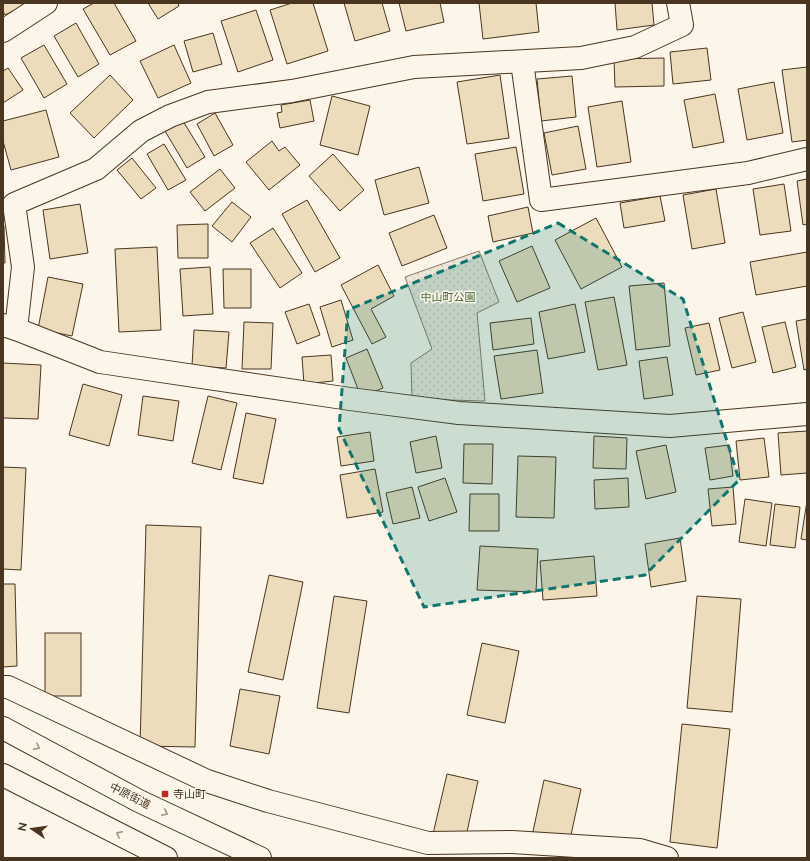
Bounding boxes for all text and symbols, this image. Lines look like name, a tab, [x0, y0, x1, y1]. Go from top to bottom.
park label: 中山町公園	[421, 291, 476, 304]
one-way arrow	[33, 742, 41, 749]
street label: 中原街道	[107, 780, 153, 812]
place label: 寺山町	[173, 788, 206, 801]
marker: 寺山町	[160, 789, 170, 799]
one-way arrow	[161, 808, 168, 816]
north arrow	[12, 809, 52, 849]
text: N	[15, 821, 30, 832]
one-way arrow	[115, 831, 123, 839]

